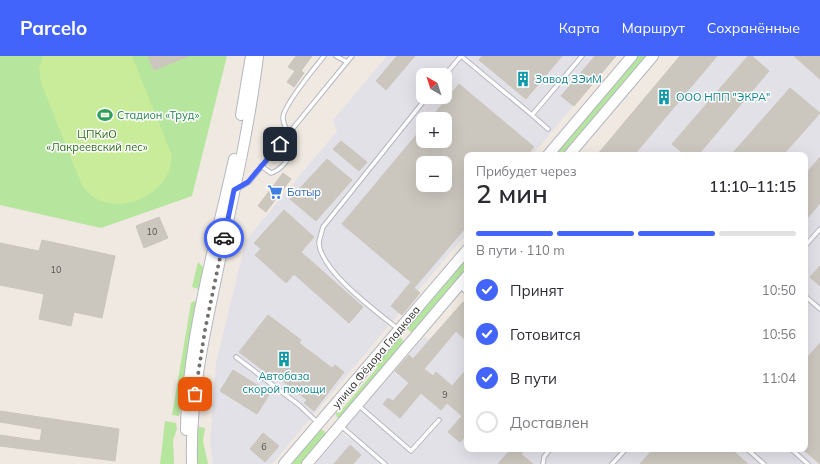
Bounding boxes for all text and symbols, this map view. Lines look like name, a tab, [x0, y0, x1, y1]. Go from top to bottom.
text: Parcelo	[20, 16, 87, 40]
text: Карта	[559, 19, 600, 37]
text: Маршрут	[622, 19, 685, 37]
text: Сохранённые	[707, 19, 800, 37]
north arrow	[416, 68, 452, 104]
map controls	[416, 68, 452, 192]
building icon: Завод ЗЭиМ	[514, 70, 532, 88]
place label: Завод ЗЭиМ	[535, 72, 602, 86]
building icon: ООО НПП "ЭКРА"	[655, 88, 673, 106]
place label: ООО НПП "ЭКРА"	[676, 90, 770, 104]
sports icon: Стадион «Труд»	[96, 106, 114, 124]
place label: Стадион «Труд»	[117, 108, 199, 122]
button: +	[416, 112, 452, 148]
park label: ЦПКиО «Лакреевский лес»	[46, 127, 148, 154]
pin	[263, 127, 297, 161]
icon: home	[269, 133, 291, 155]
button: −	[416, 156, 452, 192]
text: Прибудет через	[476, 163, 577, 179]
text: 2 мин	[476, 177, 548, 210]
text: 11:10–11:15	[709, 177, 796, 196]
supermarket icon: Батыр	[266, 183, 284, 201]
place label: Батыр	[287, 185, 321, 199]
courier	[204, 218, 244, 258]
house number: 10	[147, 226, 157, 237]
icon: car	[213, 227, 235, 249]
text: В пути · 110 m	[476, 242, 565, 258]
house number: 10	[51, 264, 61, 275]
icon: check	[476, 279, 498, 301]
text: Принят	[510, 281, 564, 300]
text: 10:50	[762, 282, 796, 298]
street label: улица Фёдора Гладкова	[329, 303, 423, 411]
icon: check	[476, 323, 498, 345]
text: Готовится	[510, 325, 581, 344]
text: 10:56	[762, 326, 796, 342]
building icon: Автобаза скорой помощи	[275, 350, 293, 368]
icon: check	[476, 367, 498, 389]
place label: Автобаза скорой помощи	[243, 369, 325, 396]
text: В пути	[510, 369, 557, 388]
text: 11:04	[762, 370, 796, 386]
pin	[178, 377, 212, 411]
icon: bag	[184, 383, 206, 405]
house number: 9	[442, 389, 448, 400]
text: Доставлен	[510, 413, 589, 432]
house number: 6	[261, 441, 267, 452]

